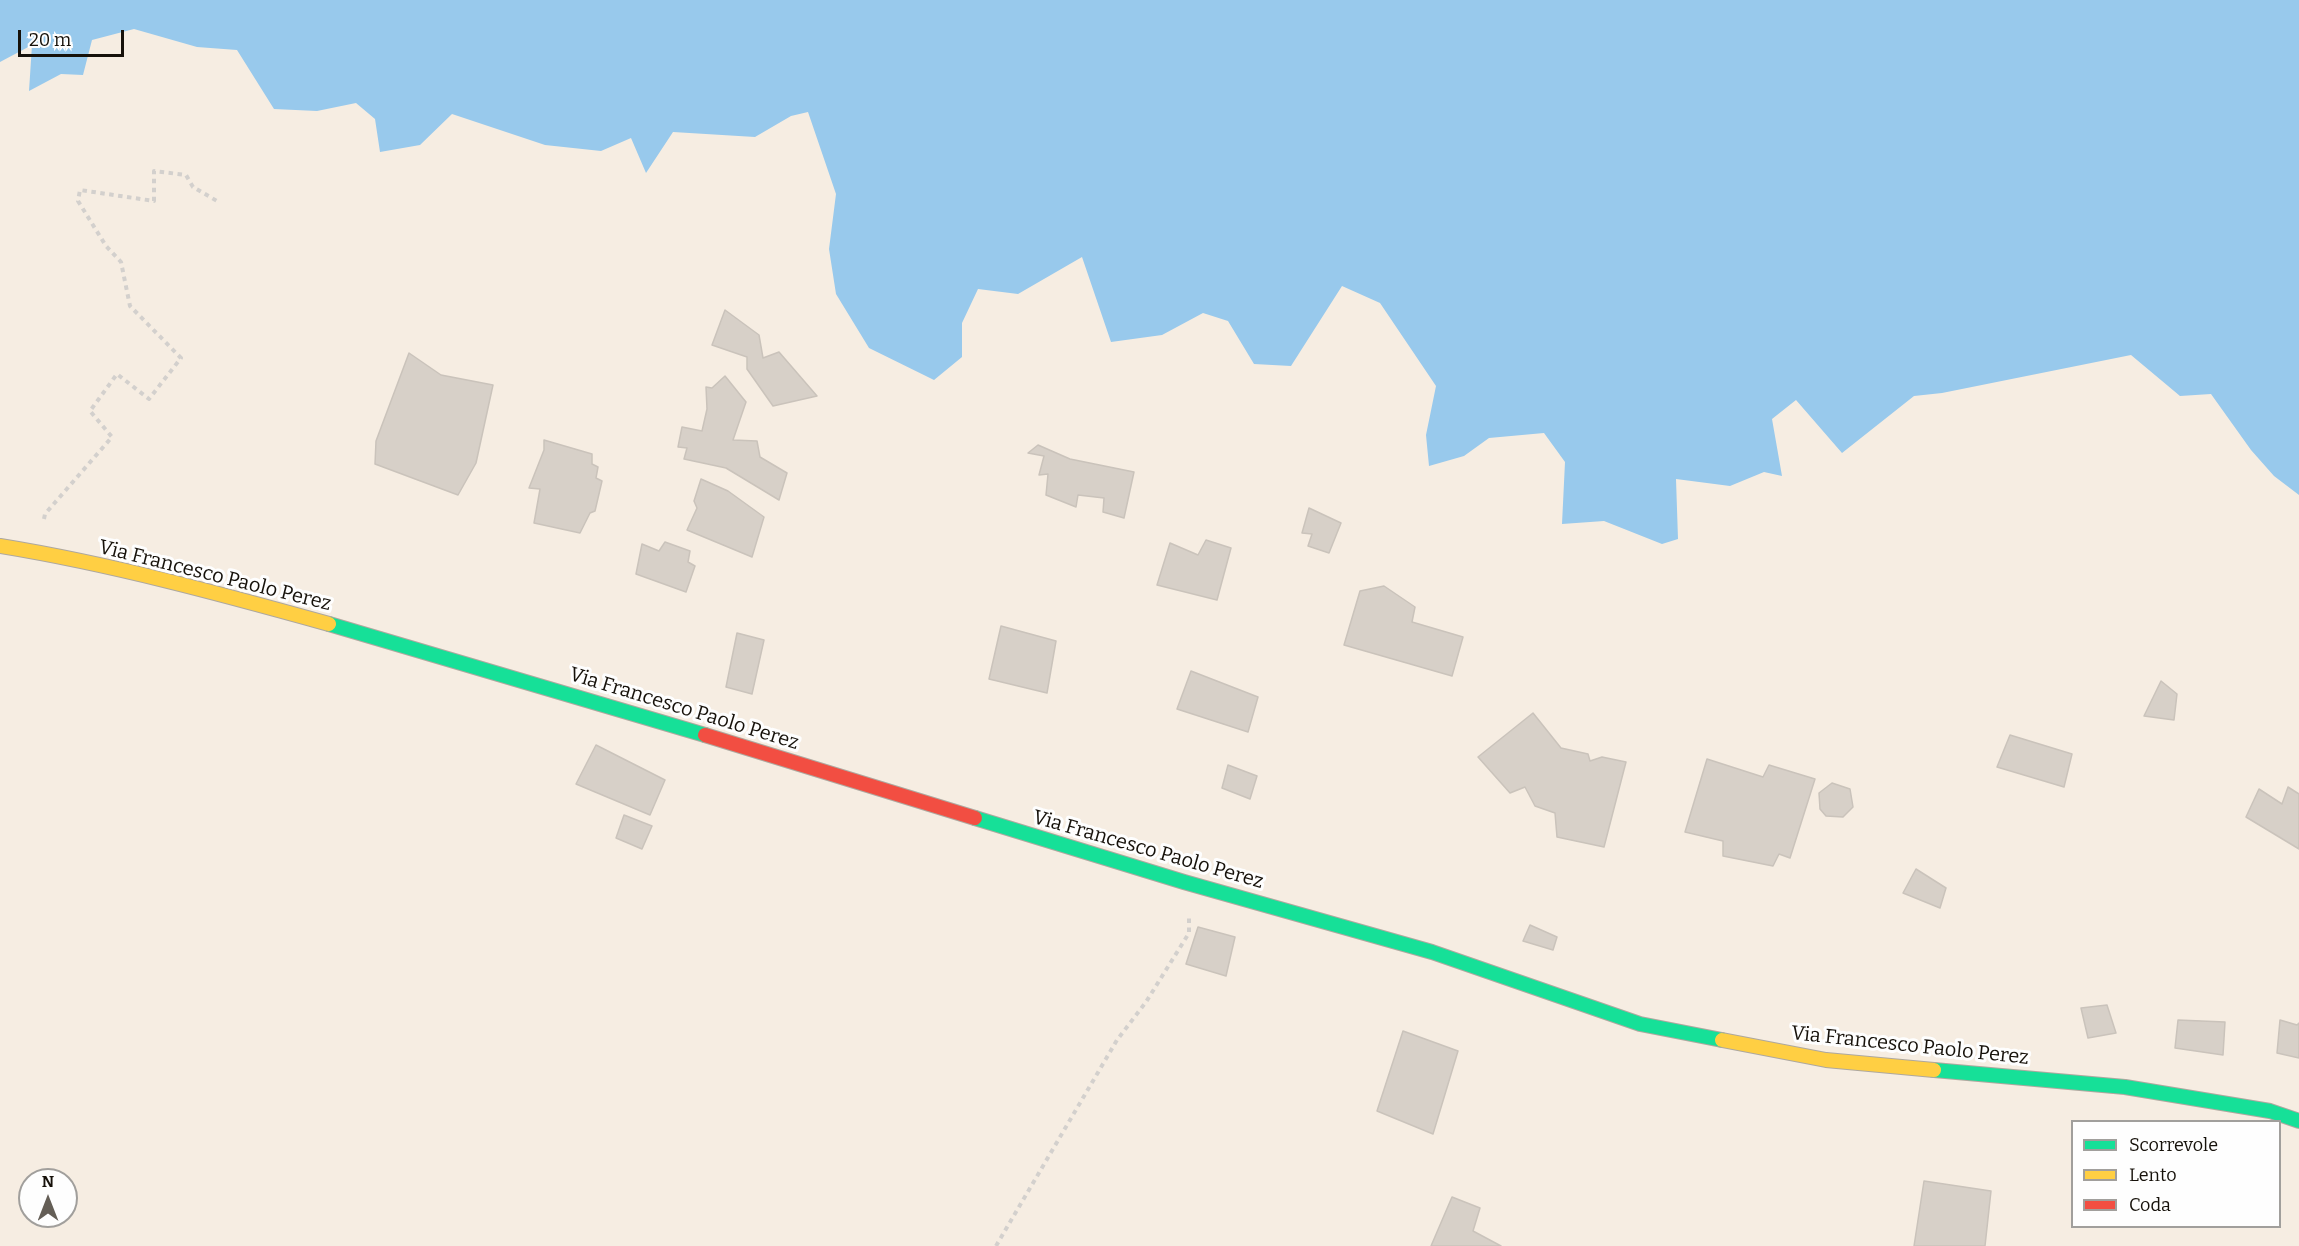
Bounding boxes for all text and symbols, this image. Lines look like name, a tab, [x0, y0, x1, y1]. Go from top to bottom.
scale bar	[21, 18, 128, 56]
text: 20 m	[29, 29, 71, 51]
street label: Via Francesco Paolo Perez	[96, 535, 334, 617]
street label: Via Francesco Paolo Perez	[566, 663, 802, 755]
street label: Via Francesco Paolo Perez	[1030, 806, 1266, 894]
street label: Via Francesco Paolo Perez	[1790, 1022, 2030, 1070]
legend	[2071, 1120, 2281, 1228]
text: Scorrevole	[2129, 1134, 2218, 1156]
text: Lento	[2129, 1164, 2177, 1186]
north arrow	[18, 1168, 78, 1228]
text: N	[42, 1172, 54, 1191]
text: Coda	[2129, 1194, 2171, 1216]

